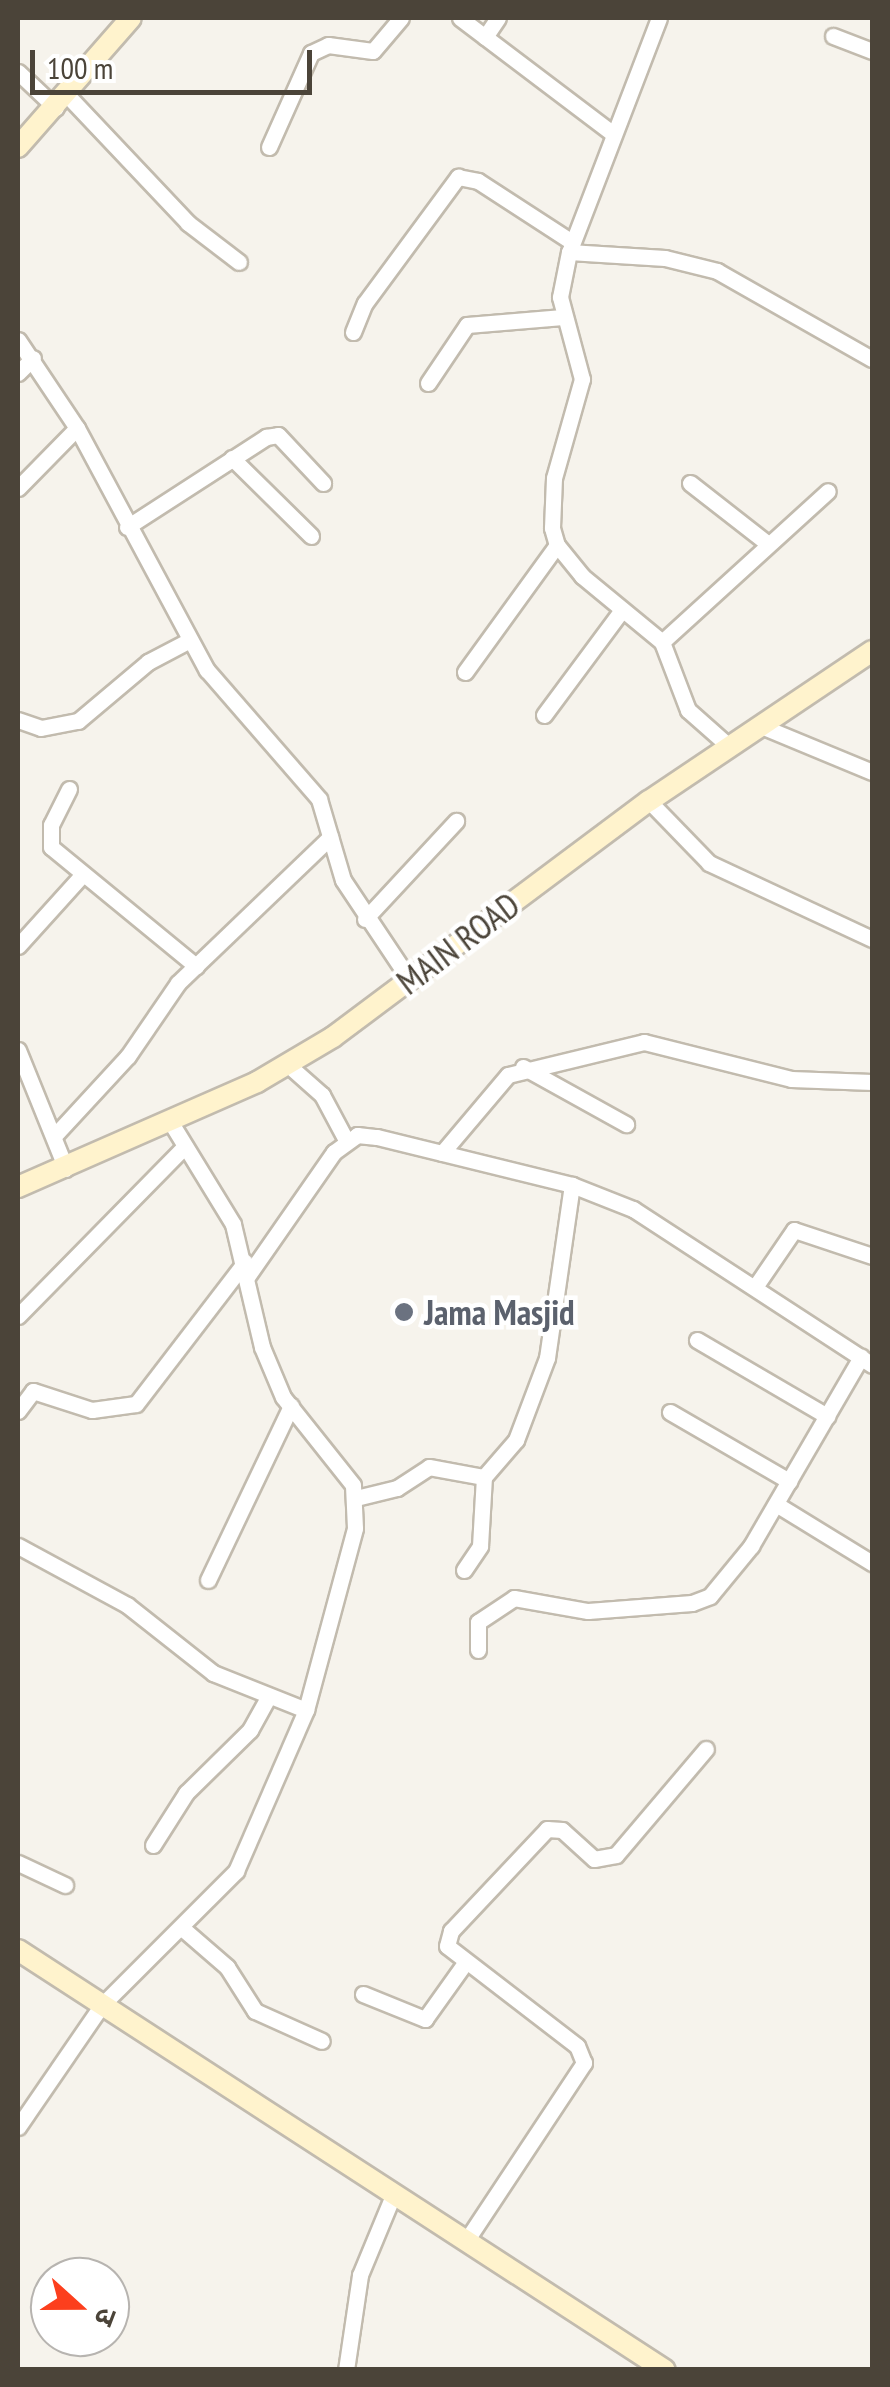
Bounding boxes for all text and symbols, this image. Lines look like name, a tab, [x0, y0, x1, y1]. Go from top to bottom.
scale bar	[35, 30, 318, 92]
text: 100 m	[47, 48, 113, 87]
street label: MAIN ROAD	[388, 883, 528, 1003]
place label: Jama Masjid	[424, 1291, 575, 1333]
marker: Jama Masjid	[393, 1301, 415, 1323]
north arrow	[30, 2257, 130, 2357]
text: उ	[86, 2303, 127, 2331]

